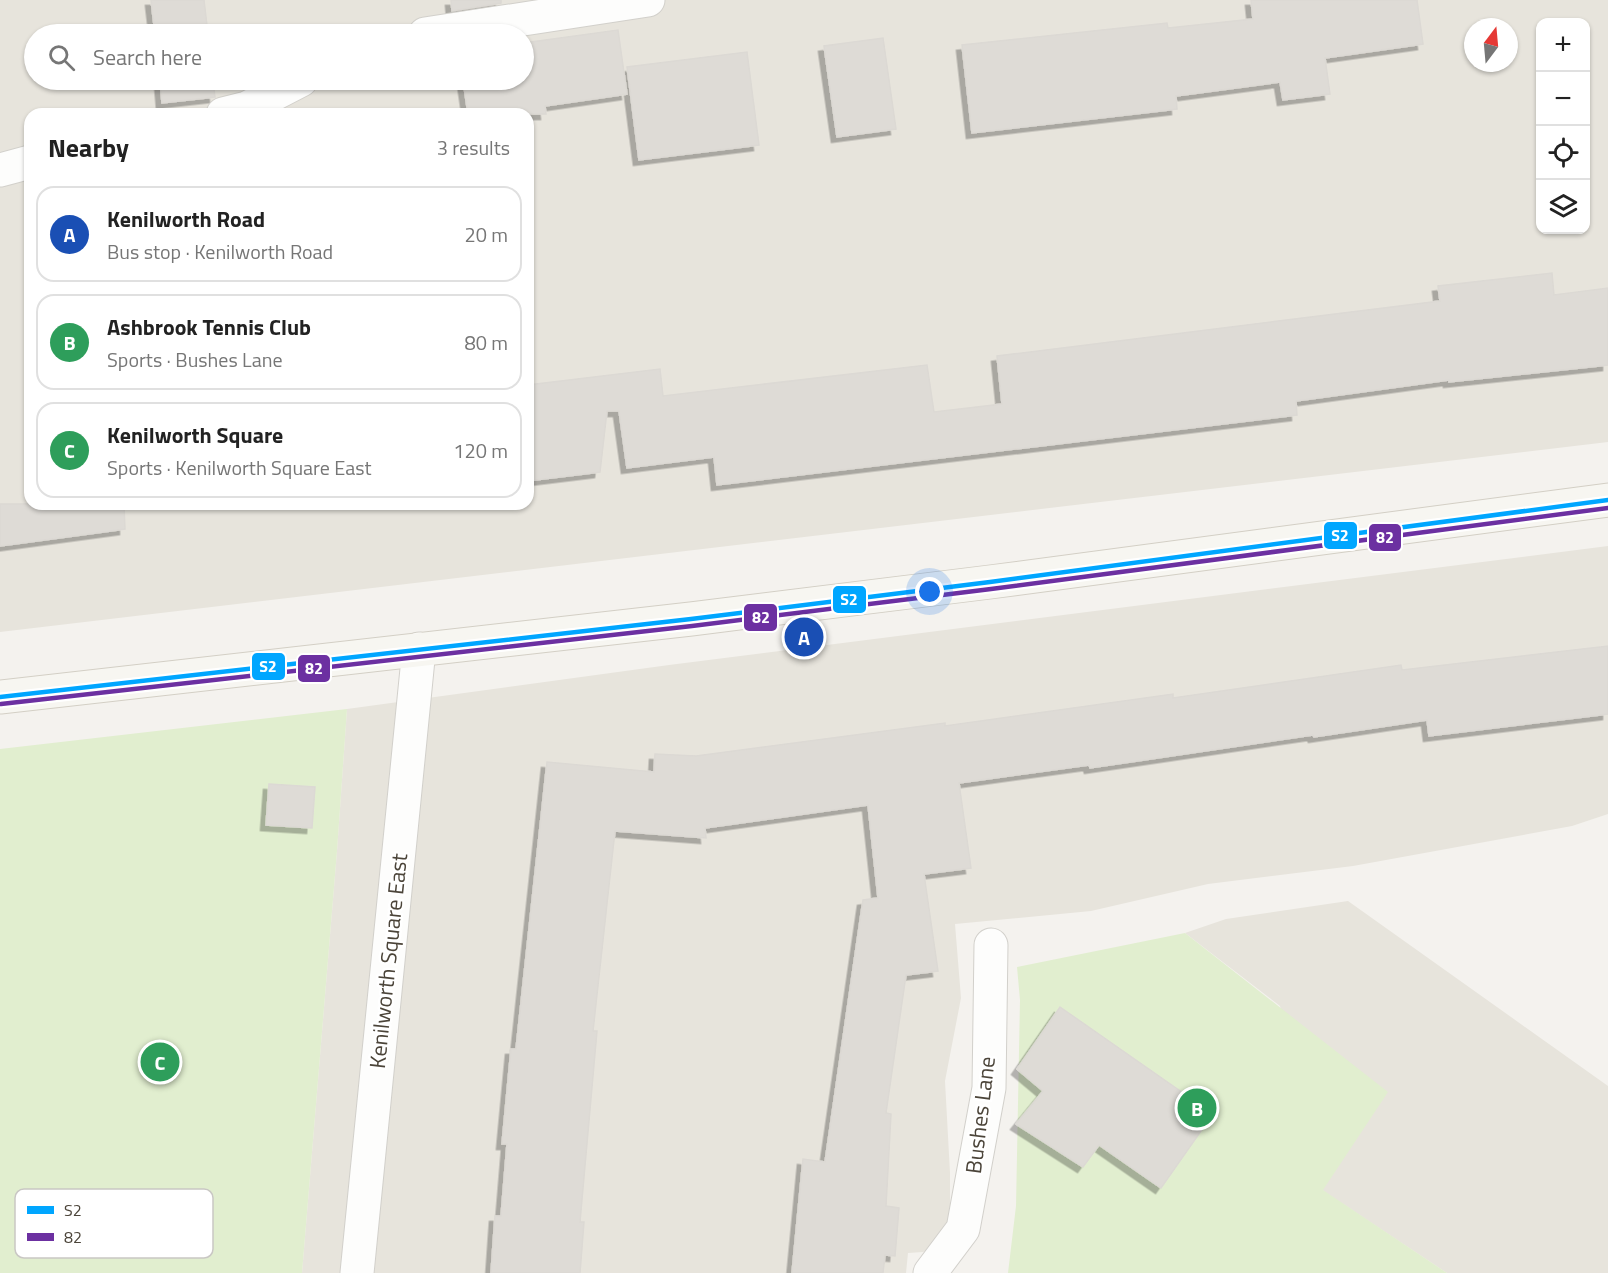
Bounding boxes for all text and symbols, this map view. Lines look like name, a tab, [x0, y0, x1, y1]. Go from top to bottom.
north arrow	[1464, 18, 1518, 72]
map controls	[1536, 18, 1590, 234]
button: +	[1536, 18, 1590, 72]
search box	[24, 24, 534, 90]
text: Search here	[93, 40, 202, 74]
icon: search	[45, 41, 78, 74]
button: −	[1536, 72, 1590, 126]
button: locate	[1536, 126, 1590, 180]
text: Nearby	[48, 128, 129, 167]
text: 3 results	[437, 132, 510, 163]
button: layers	[1536, 180, 1590, 234]
text: Kenilworth Road	[107, 202, 265, 236]
text: A	[63, 219, 76, 250]
text: 20 m	[464, 219, 508, 250]
text: Bus stop · Kenilworth Road	[107, 236, 333, 267]
text: Ashbrook Tennis Club	[107, 310, 311, 344]
text: B	[63, 327, 76, 358]
text: 80 m	[464, 327, 508, 358]
text: Sports · Bushes Lane	[107, 344, 283, 375]
text: Kenilworth Square	[107, 418, 283, 452]
text: C	[64, 435, 75, 466]
text: 120 m	[453, 435, 508, 466]
text: Sports · Kenilworth Square East	[107, 452, 372, 483]
line badge: S2	[1323, 521, 1358, 550]
text: S2	[1331, 523, 1349, 547]
line badge: 82	[1368, 523, 1402, 552]
text: 82	[1376, 525, 1394, 549]
your location	[915, 577, 944, 606]
line badge: S2	[832, 585, 867, 614]
text: S2	[840, 587, 858, 611]
line badge: 82	[743, 603, 778, 632]
text: 82	[752, 605, 770, 629]
pin: A	[784, 614, 824, 660]
line badge: S2	[251, 652, 286, 681]
text: S2	[259, 654, 277, 678]
line badge: 82	[297, 654, 331, 683]
text: 82	[305, 656, 323, 680]
street label: Kenilworth Square East	[360, 852, 416, 1070]
pin: C	[140, 1040, 180, 1084]
street label: Bushes Lane	[956, 1054, 1004, 1176]
pin: B	[1178, 1086, 1216, 1130]
legend	[15, 1189, 213, 1258]
text: S2	[64, 1198, 82, 1222]
text: 82	[64, 1225, 82, 1249]

